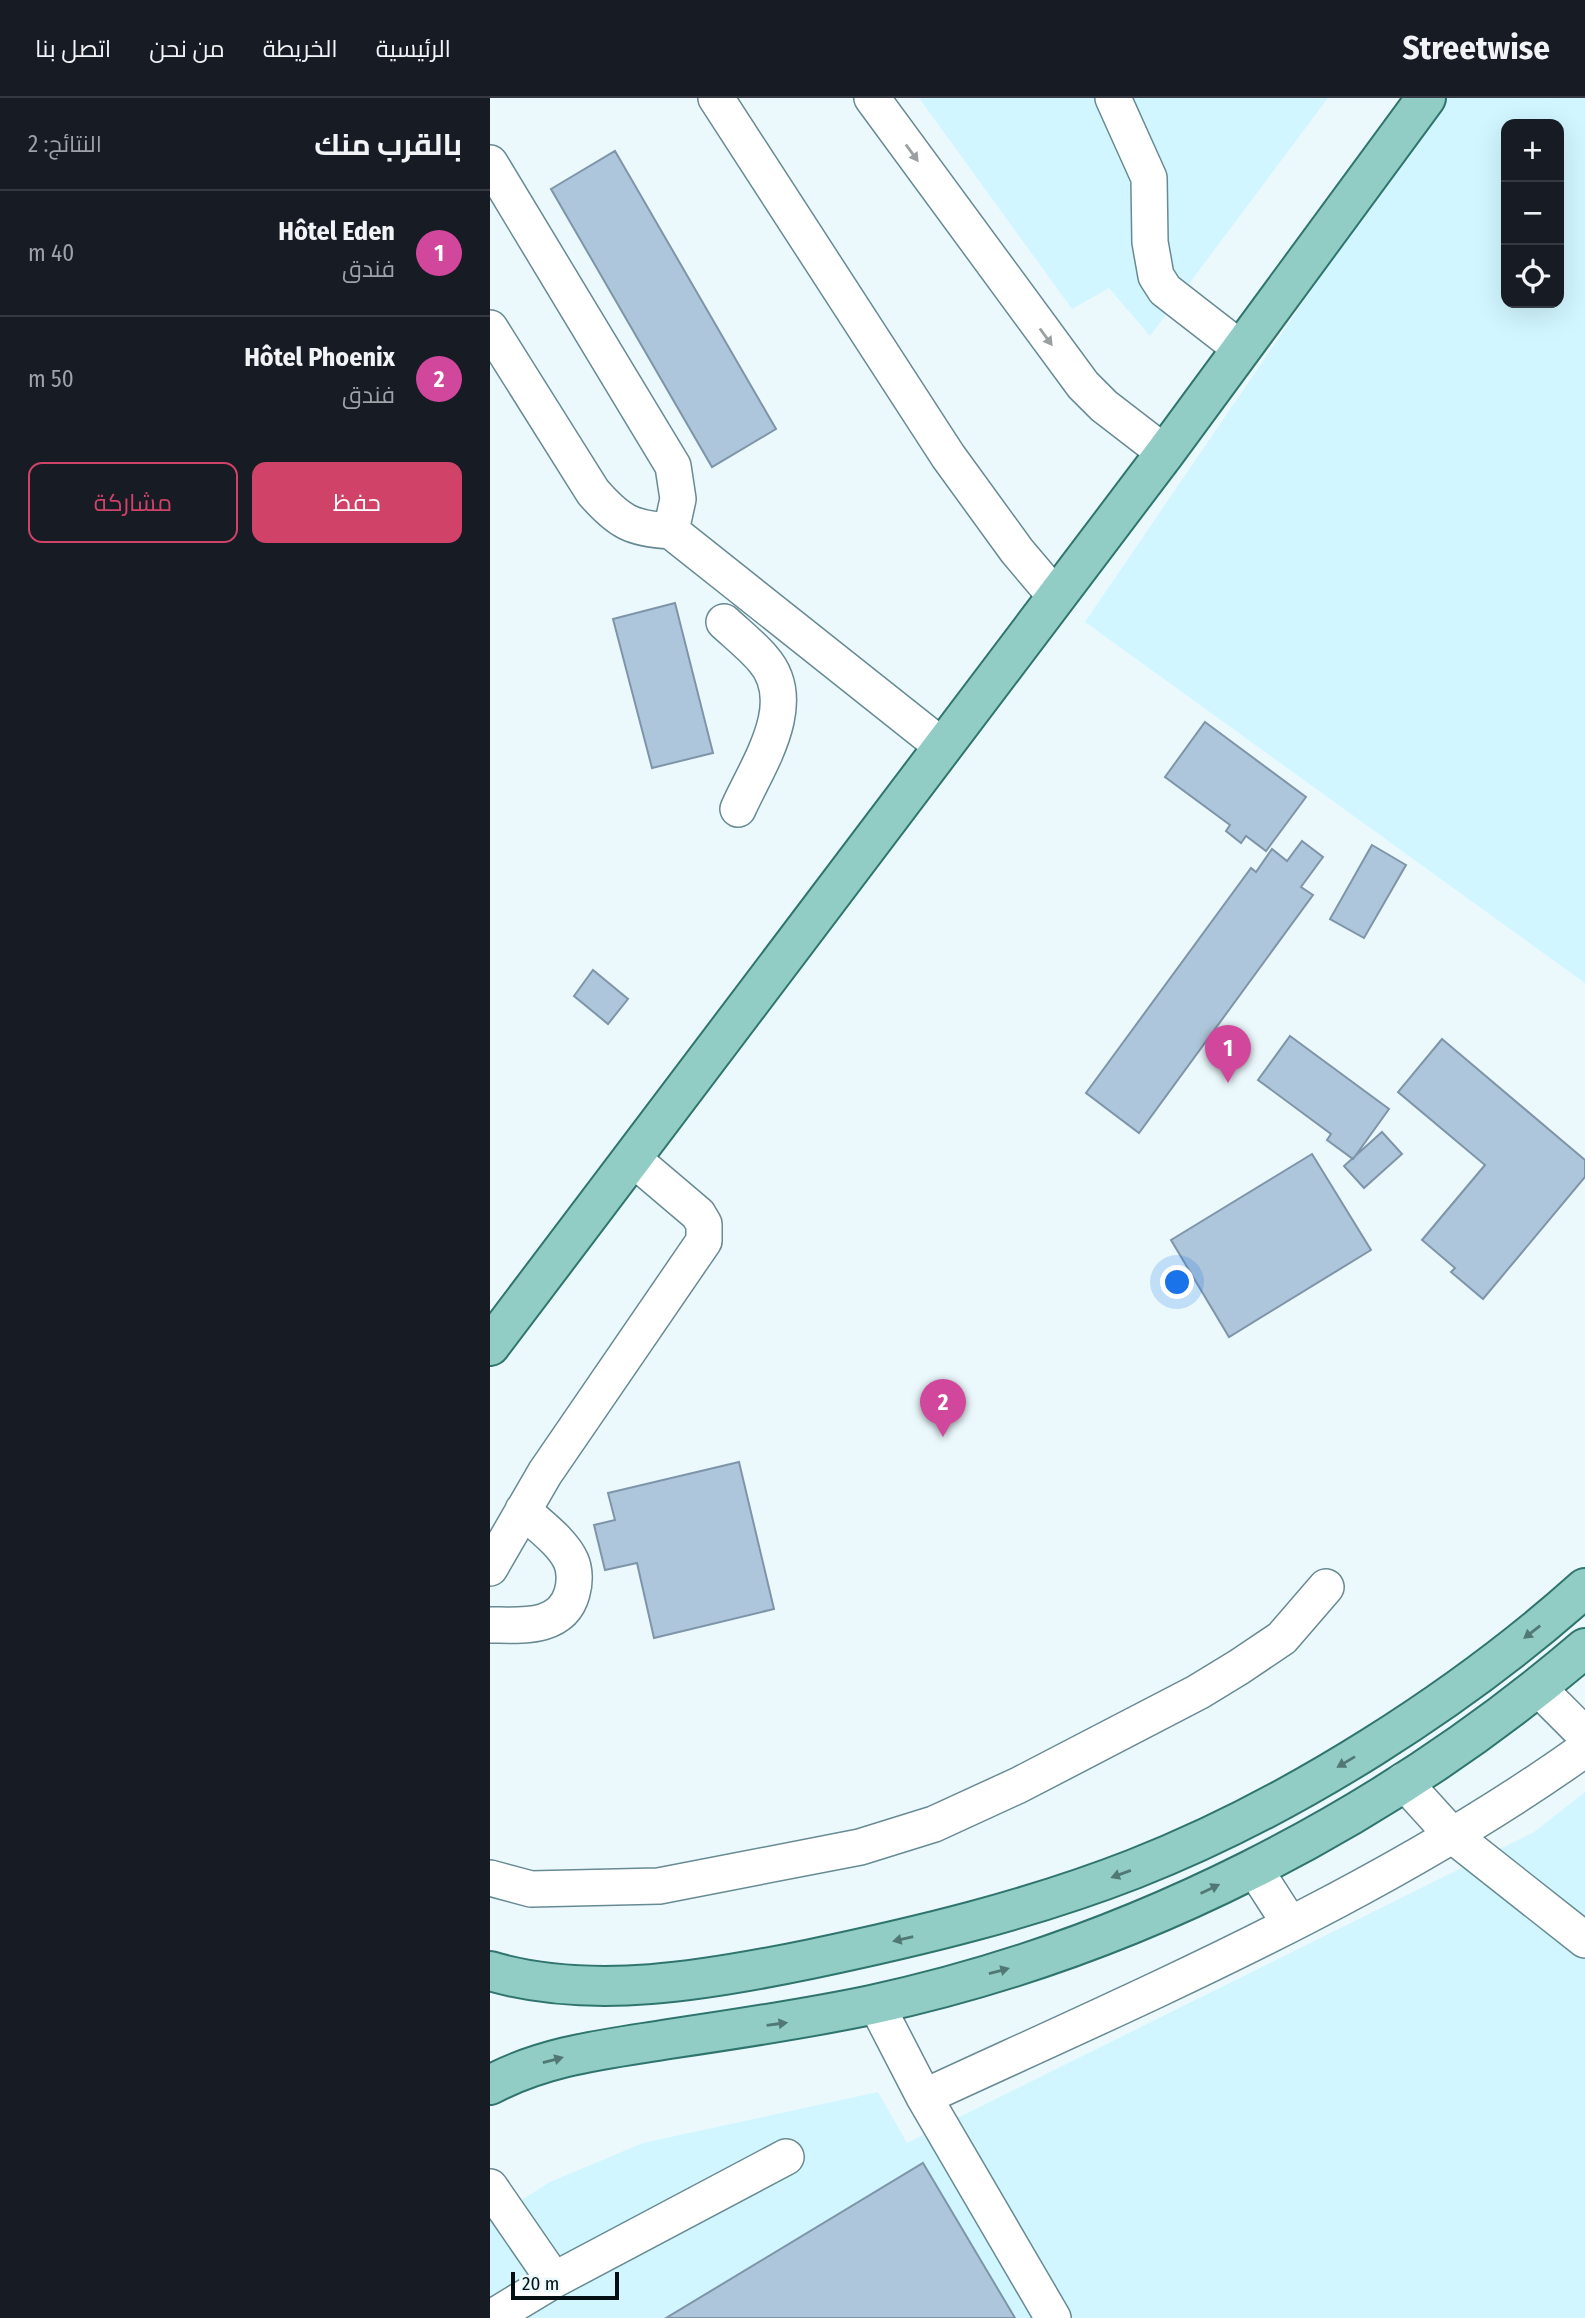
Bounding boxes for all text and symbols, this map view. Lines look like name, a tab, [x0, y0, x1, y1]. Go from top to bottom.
text: Streetwise	[1403, 28, 1550, 68]
text: اتصل بنا	[35, 35, 111, 63]
text: من نحن	[149, 35, 225, 63]
text: الخريطة	[263, 35, 338, 63]
text: الرئيسية	[376, 35, 451, 63]
map controls	[1501, 119, 1564, 308]
button: +	[1501, 119, 1564, 182]
text: بالقرب منك	[314, 127, 462, 163]
text: النتائج: 2	[28, 130, 102, 158]
one-way arrow	[905, 144, 919, 162]
button: −	[1501, 182, 1564, 245]
text: Hôtel Eden	[278, 216, 395, 247]
text: 40 m	[28, 239, 74, 267]
text: 1	[434, 239, 444, 267]
button: locate	[1501, 245, 1564, 308]
text: فندق	[342, 255, 395, 283]
one-way arrow	[1039, 327, 1054, 345]
text: Hôtel Phoenix	[244, 342, 395, 373]
text: 50 m	[28, 365, 74, 393]
text: 2	[434, 365, 444, 393]
text: فندق	[342, 381, 395, 409]
button: مشاركة	[28, 462, 238, 543]
button: حفظ	[252, 462, 462, 543]
pin: 1	[1205, 1025, 1251, 1083]
your location	[1160, 1265, 1194, 1299]
pin: 2	[920, 1379, 966, 1437]
one-way arrow	[1524, 1624, 1542, 1639]
one-way arrow	[1336, 1756, 1356, 1768]
one-way arrow	[1110, 1869, 1131, 1880]
one-way arrow	[1200, 1883, 1220, 1895]
one-way arrow	[892, 1933, 914, 1944]
one-way arrow	[988, 1965, 1010, 1976]
one-way arrow	[767, 2018, 789, 2029]
one-way arrow	[542, 2054, 564, 2065]
scale bar	[511, 2269, 620, 2301]
text: 20 m	[522, 2272, 559, 2295]

